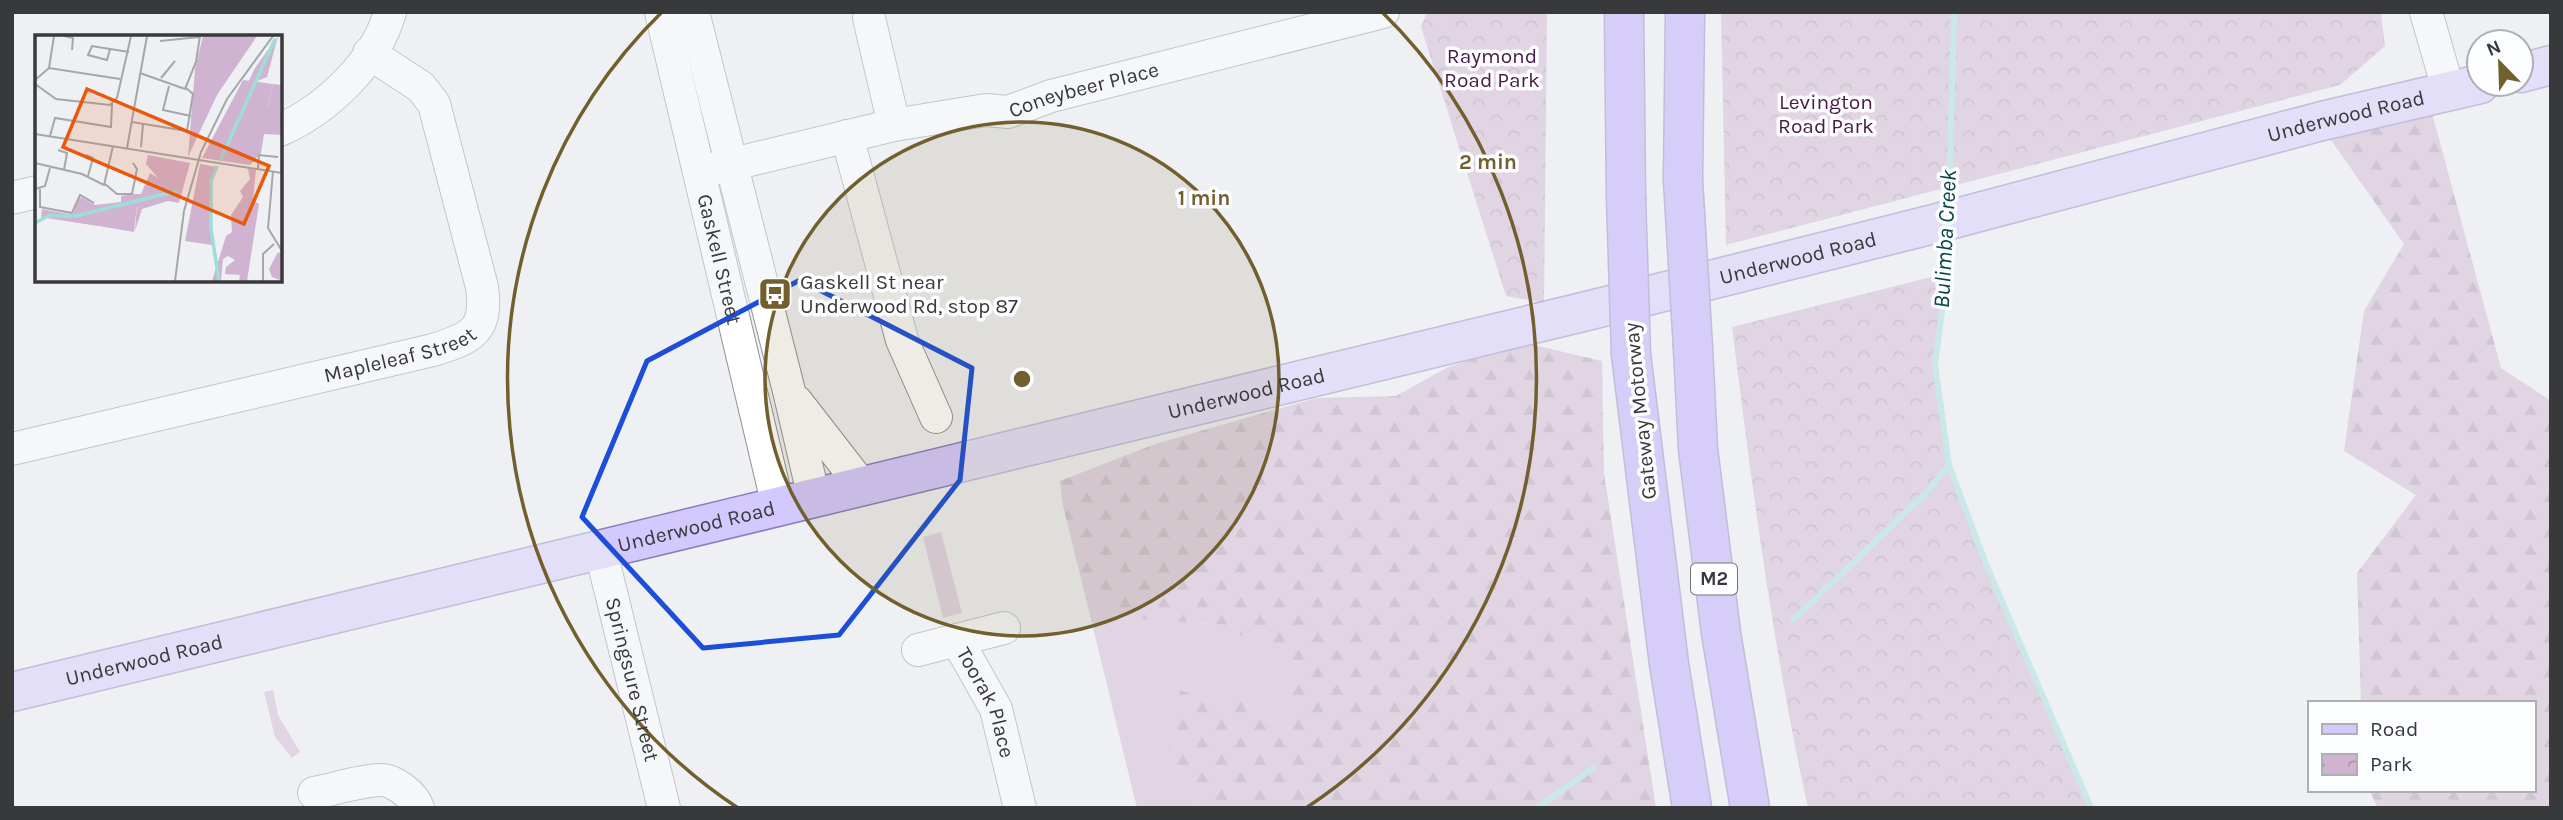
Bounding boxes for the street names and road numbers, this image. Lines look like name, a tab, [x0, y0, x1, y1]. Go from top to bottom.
street label: Coneybeer Place	[1005, 57, 1161, 123]
street label: Underwood Road	[2265, 85, 2427, 147]
street label: Gaskell Street	[693, 192, 747, 327]
street label: Underwood Road	[1717, 227, 1879, 289]
street label: Gateway Motorway	[1619, 321, 1661, 501]
street label: Mapleleaf Street	[321, 322, 481, 387]
street label: Underwood Road	[1165, 363, 1328, 424]
street label: Underwood Road	[615, 496, 777, 557]
road number: M2	[1691, 564, 1737, 594]
street label: Springsure Street	[601, 595, 664, 764]
street label: Underwood Road	[63, 629, 225, 691]
street label: Toorak Place	[952, 643, 1019, 760]

